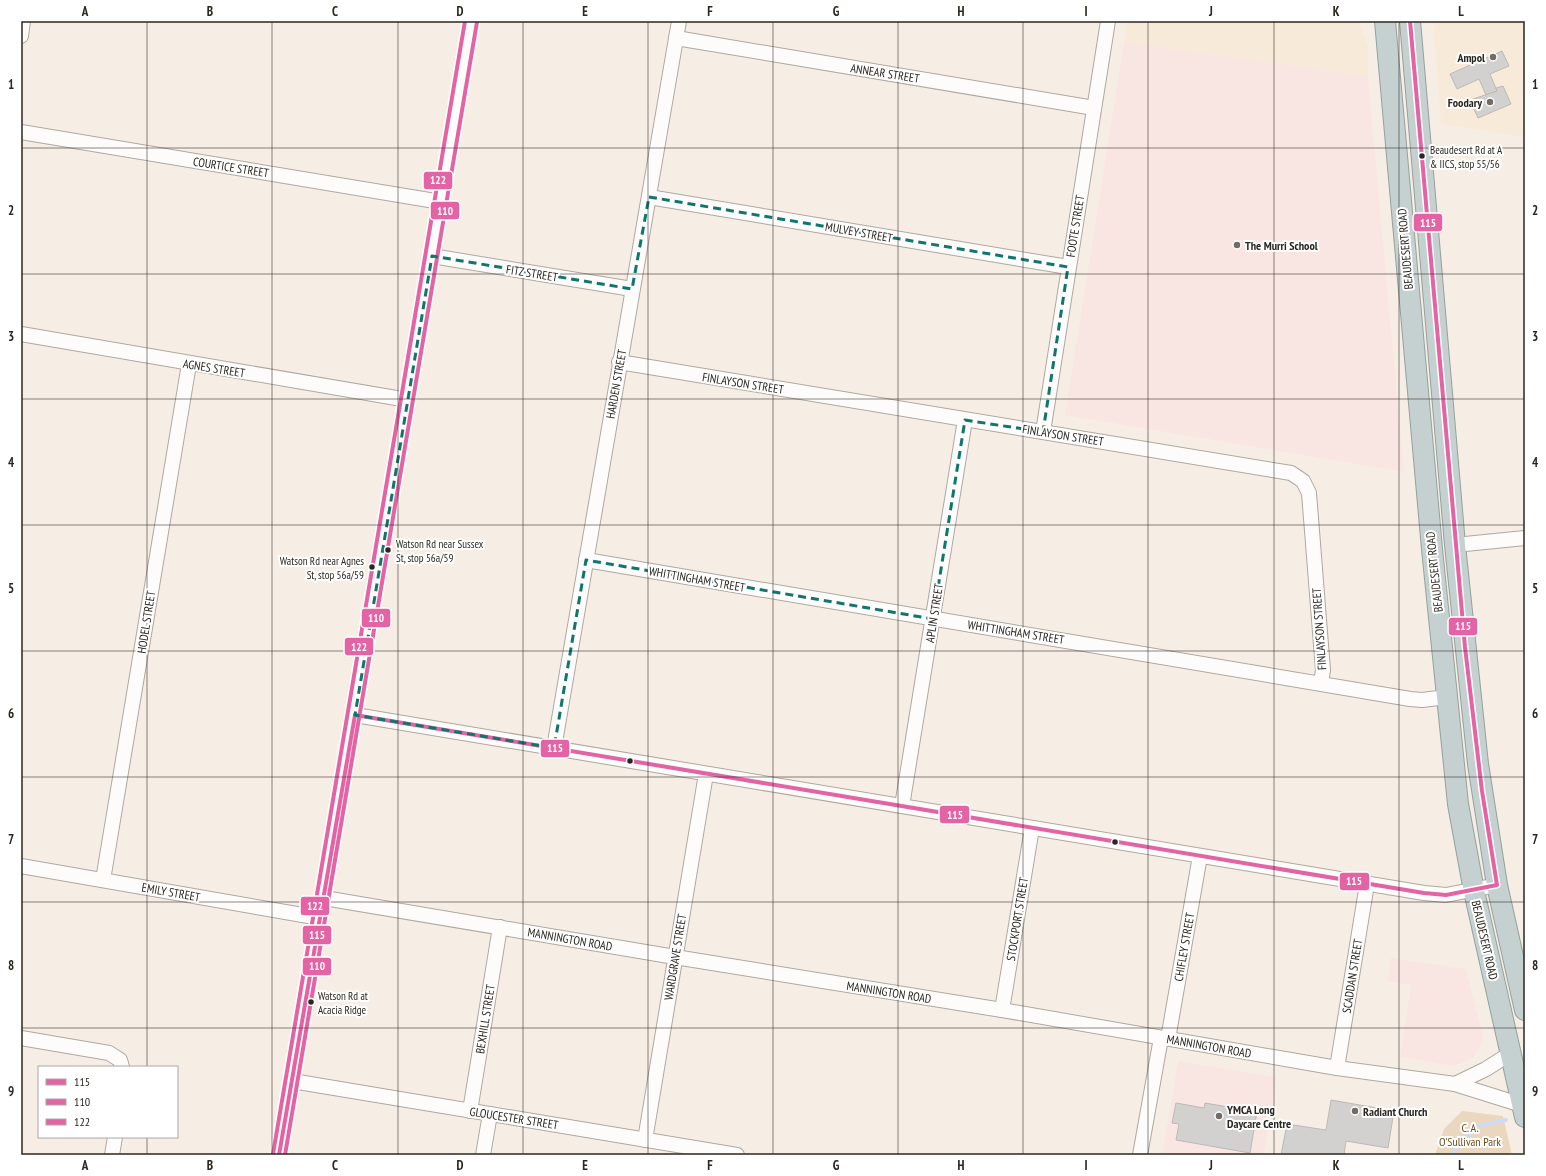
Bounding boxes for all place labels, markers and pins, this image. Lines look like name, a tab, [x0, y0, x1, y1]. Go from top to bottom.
place label: Ampol	[1456, 50, 1485, 65]
marker: Ampol	[1488, 52, 1498, 62]
place label: Foodary	[1448, 95, 1482, 110]
marker: Foodary	[1485, 97, 1495, 107]
place label: Beaudesert Rd at A & IICS, stop 55/56	[1430, 143, 1503, 171]
marker: Beaudesert Rd at A & IICS, stop 55/56	[1417, 151, 1427, 161]
place label: The Murri School	[1245, 238, 1318, 253]
marker: The Murri School	[1232, 240, 1242, 250]
place label: Watson Rd near Sussex St, stop 56a/59	[396, 537, 484, 565]
marker: Watson Rd near Sussex St, stop 56a/59	[383, 545, 393, 555]
place label: Watson Rd near Agnes St, stop 56a/59	[280, 554, 364, 582]
marker: Watson Rd near Agnes St, stop 56a/59	[367, 562, 377, 572]
unlabelled marker	[625, 756, 635, 766]
unlabelled marker	[1110, 837, 1120, 847]
place label: Watson Rd at Acacia Ridge	[318, 989, 368, 1017]
marker: Watson Rd at Acacia Ridge	[306, 997, 316, 1007]
place label: YMCA Long Daycare Centre	[1226, 1102, 1291, 1131]
place label: Radiant Church	[1363, 1104, 1428, 1119]
marker: Radiant Church	[1350, 1106, 1360, 1116]
marker: YMCA Long Daycare Centre	[1214, 1111, 1224, 1121]

